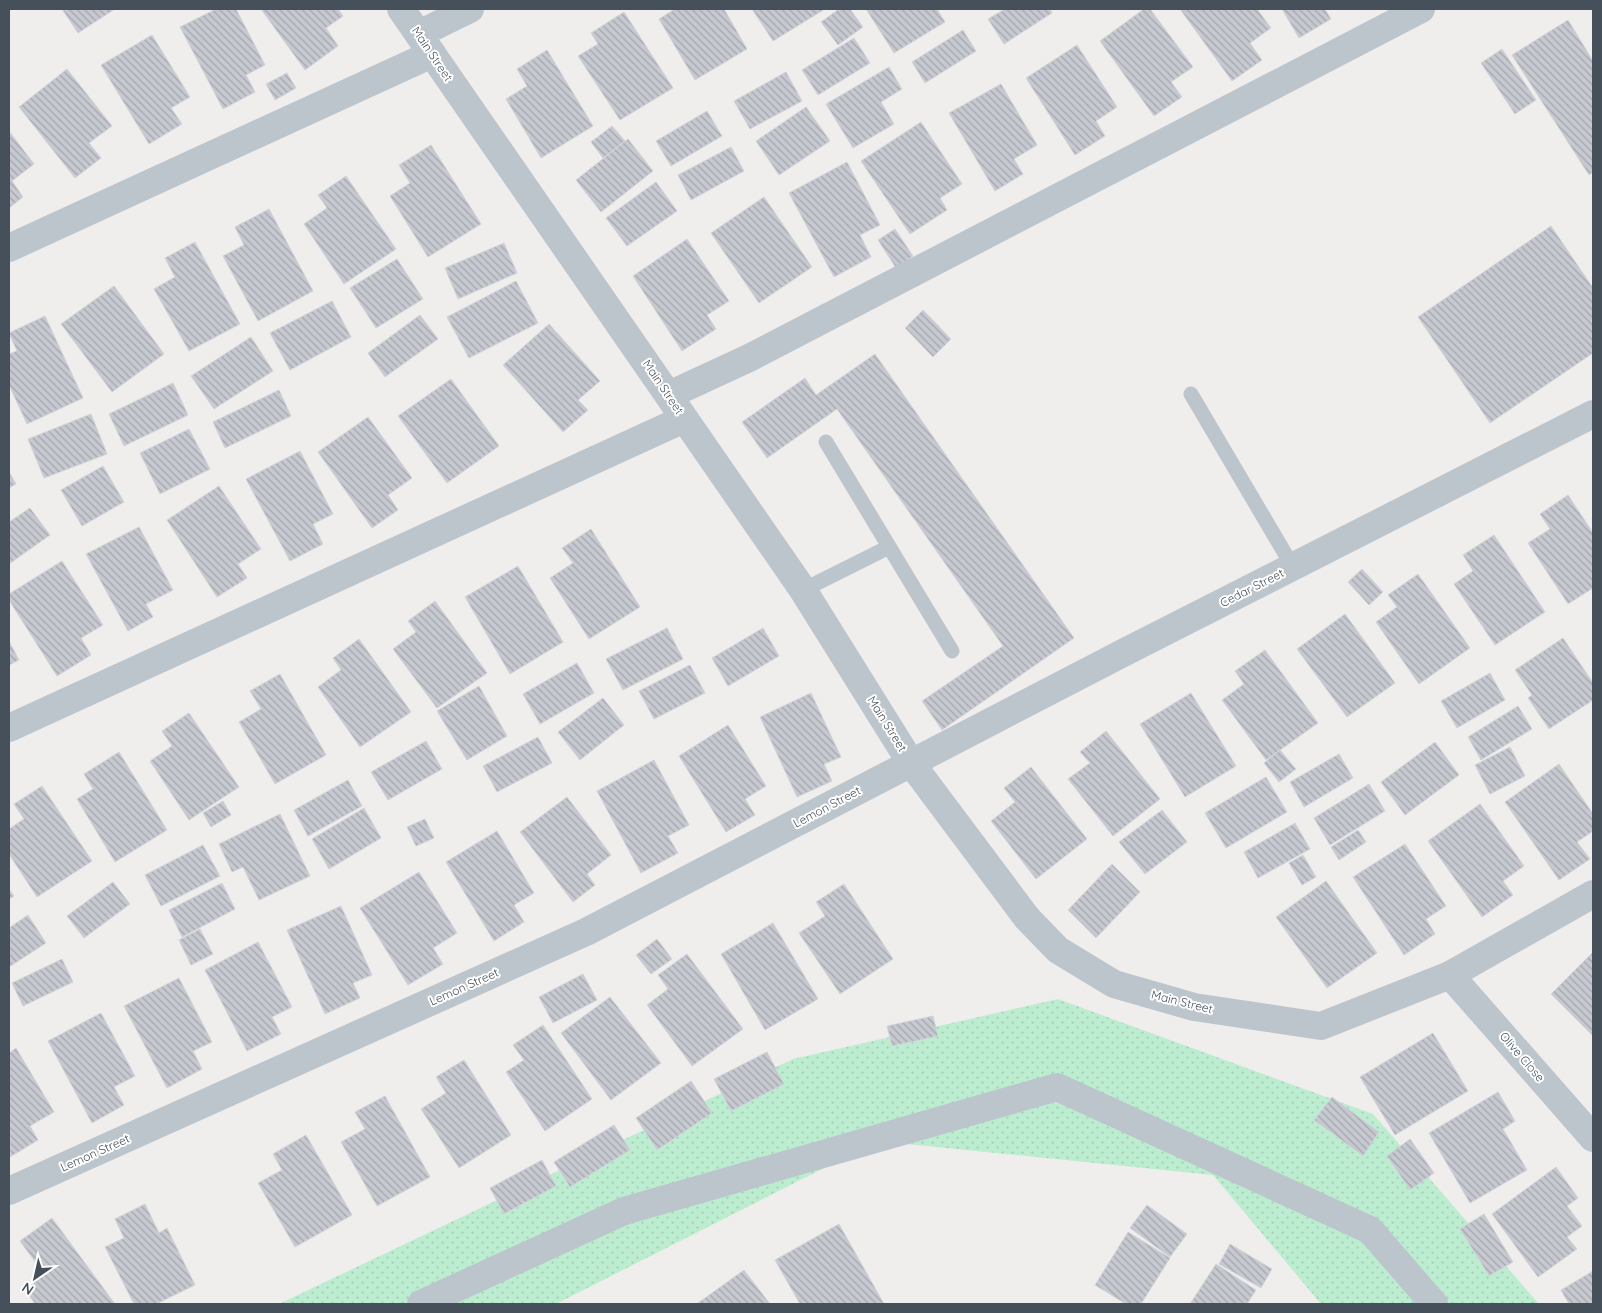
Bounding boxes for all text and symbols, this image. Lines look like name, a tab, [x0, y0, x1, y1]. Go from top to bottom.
street label: Main Street	[409, 24, 456, 84]
street label: Main Street	[640, 357, 687, 417]
street label: Cedar Street	[1217, 565, 1286, 610]
street label: Main Street	[864, 693, 910, 754]
street label: Lemon Street	[790, 782, 863, 831]
street label: Lemon Street	[427, 965, 501, 1009]
street label: Main Street	[1150, 987, 1214, 1016]
street label: Olive Close	[1497, 1029, 1548, 1085]
street label: Lemon Street	[58, 1131, 132, 1175]
north arrow	[10, 1253, 60, 1303]
text: N	[18, 1278, 37, 1299]

